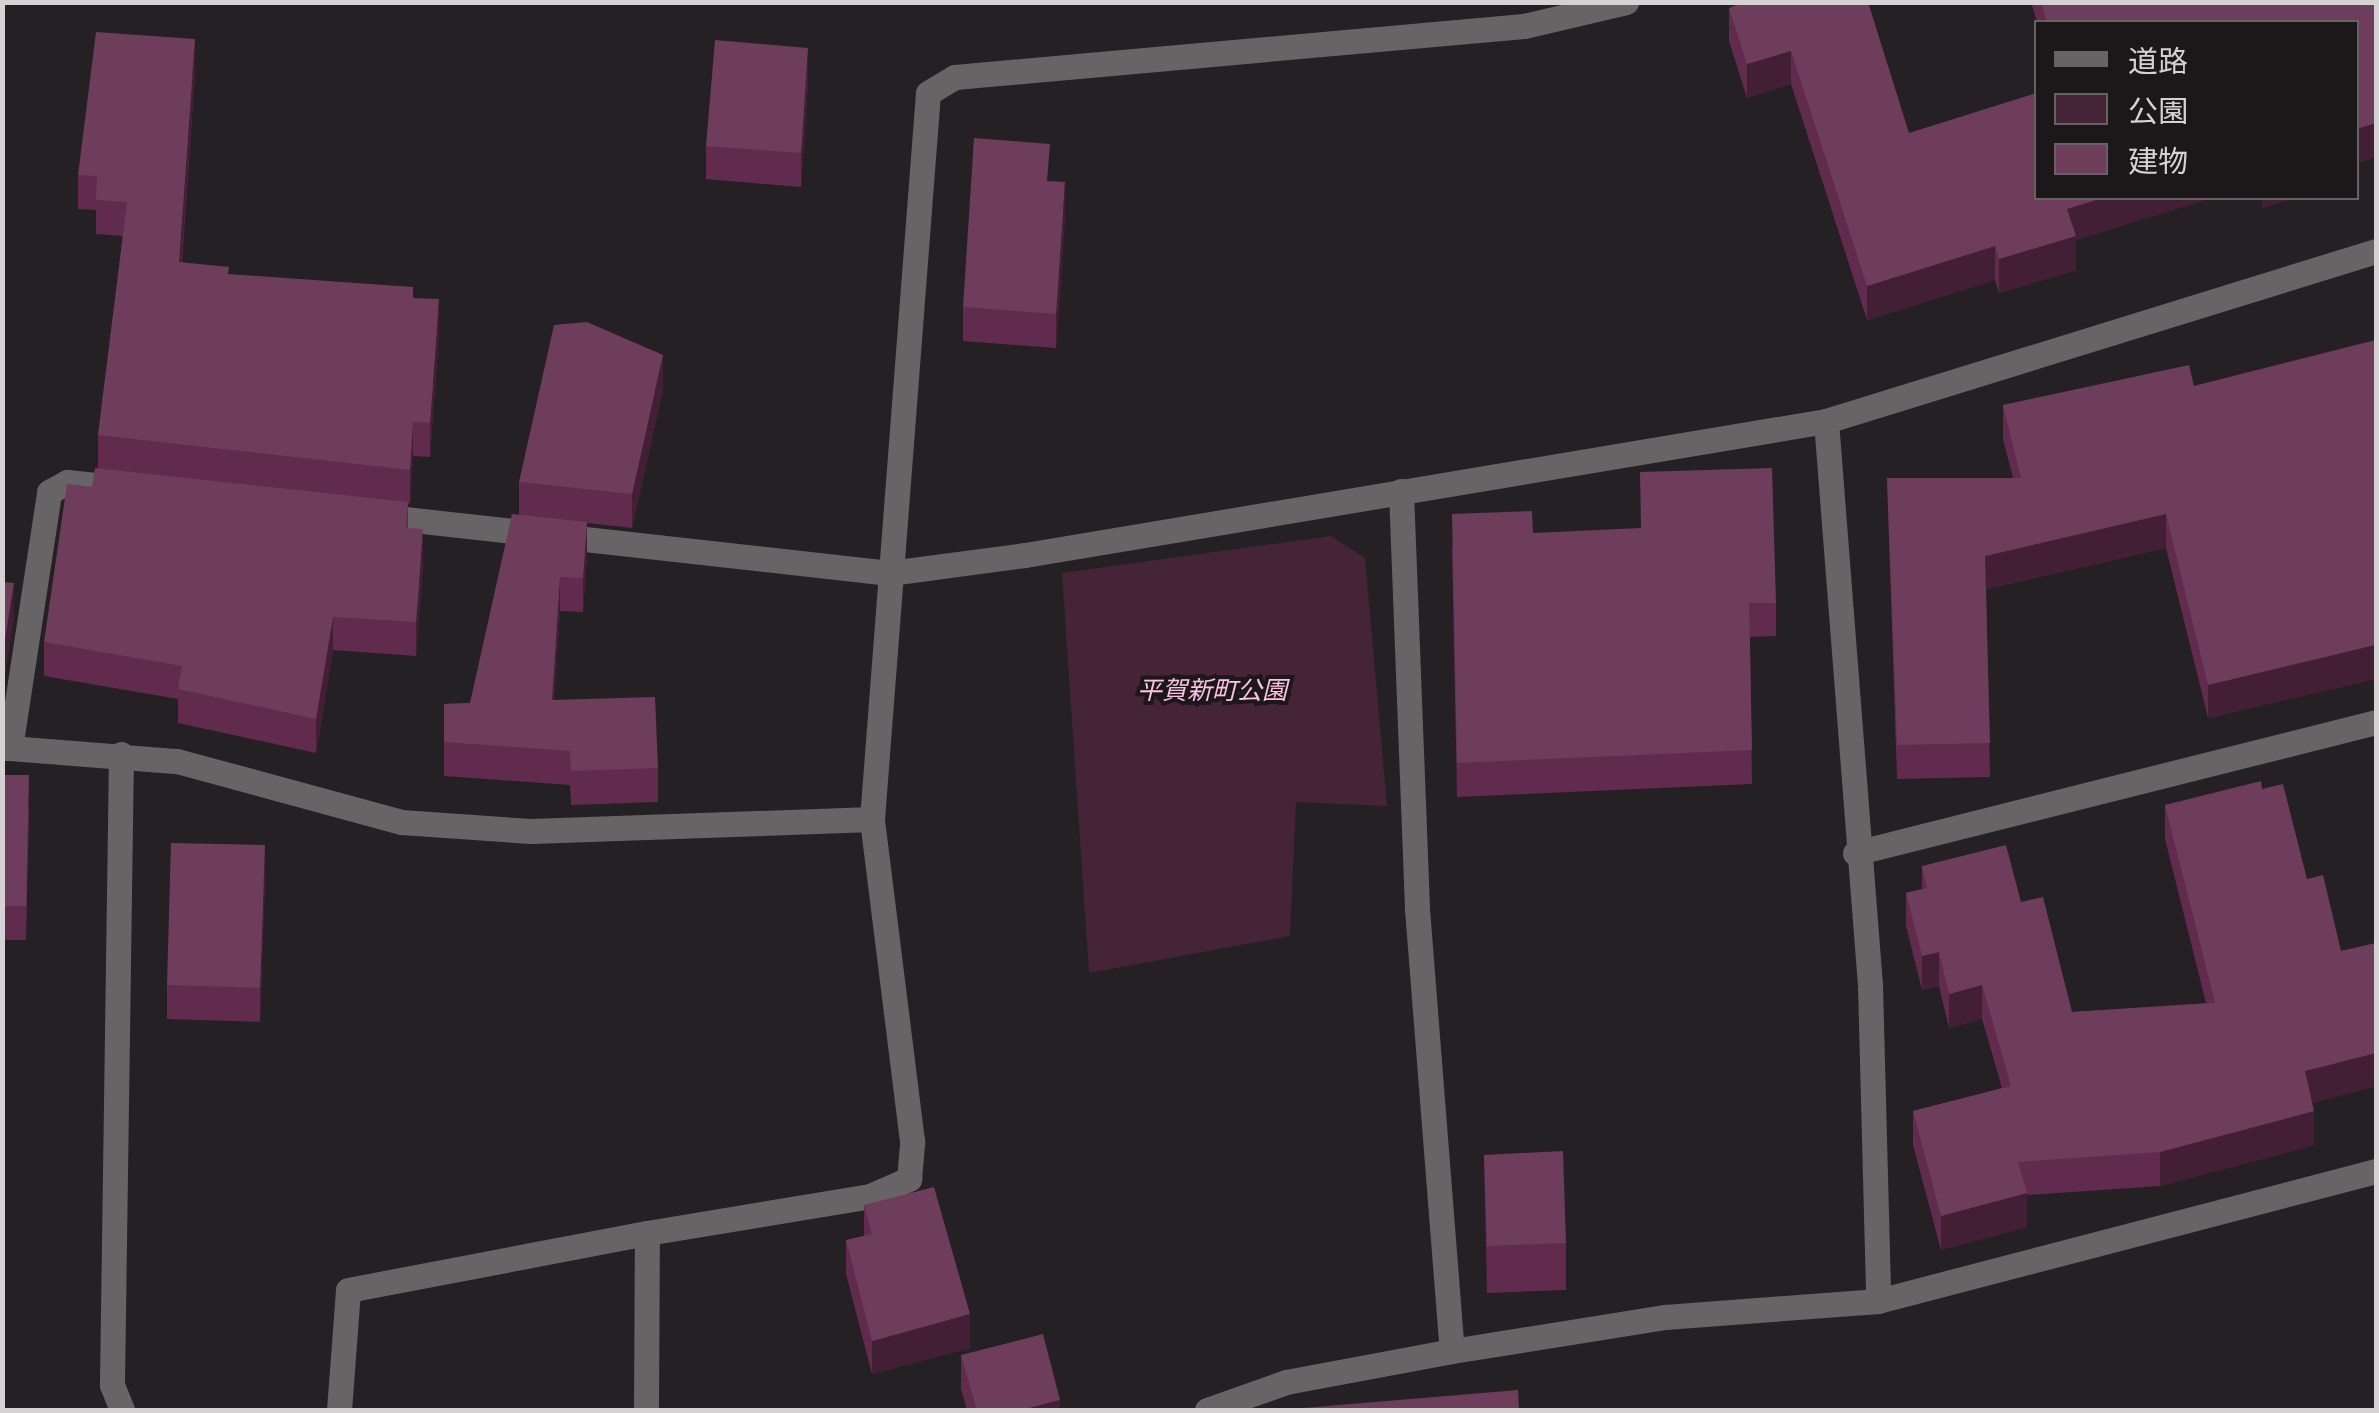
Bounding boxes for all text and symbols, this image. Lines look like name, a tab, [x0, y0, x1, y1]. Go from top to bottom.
legend	[2034, 20, 2359, 200]
text: 道路	[2128, 44, 2188, 79]
text: 公園	[2128, 94, 2188, 129]
text: 建物	[2128, 144, 2188, 179]
park label: 平賀新町公園	[1137, 676, 1287, 706]

